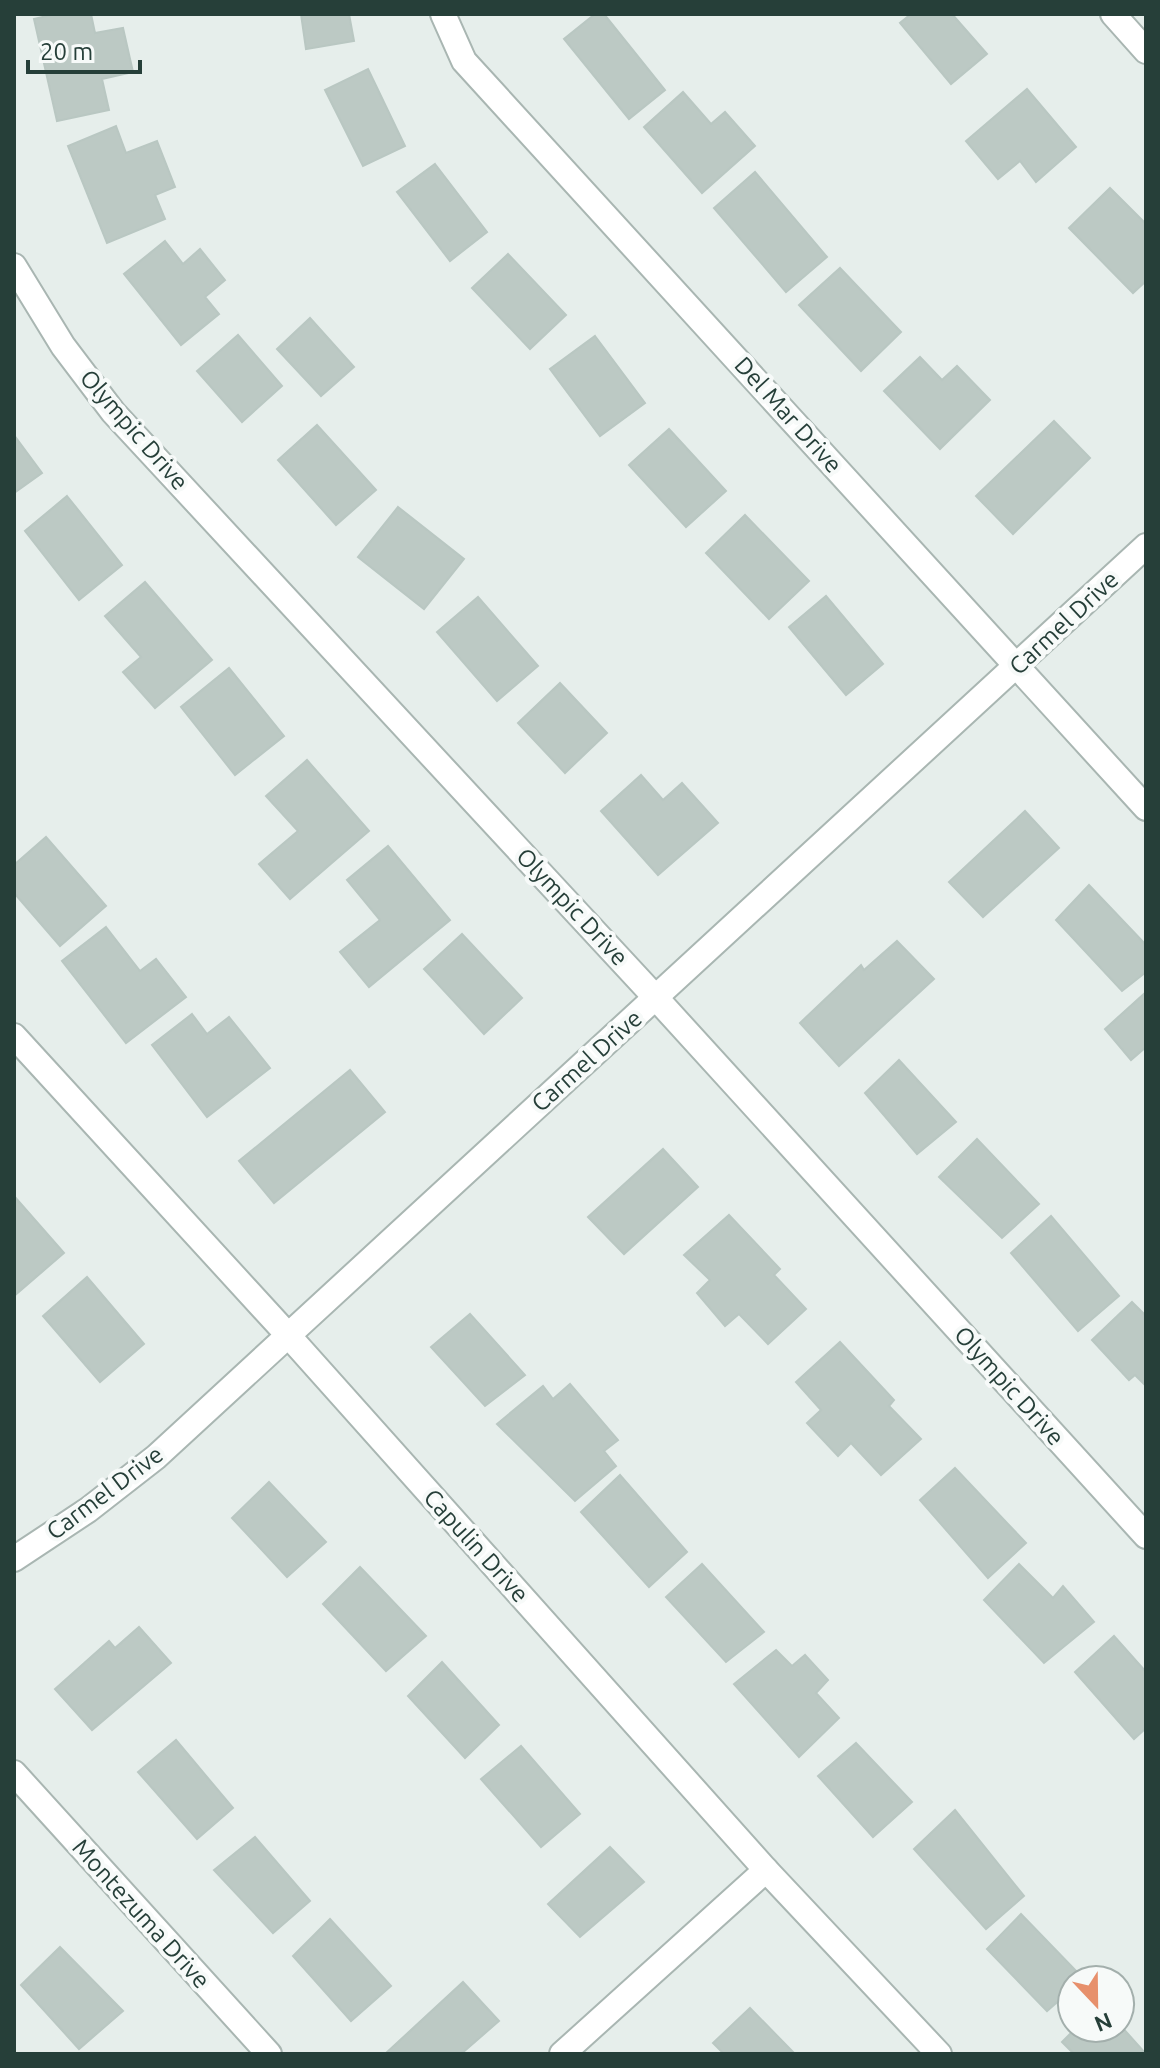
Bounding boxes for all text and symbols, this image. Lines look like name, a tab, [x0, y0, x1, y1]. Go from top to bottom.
scale bar	[28, 24, 140, 74]
text: 20 m	[40, 38, 93, 65]
street label: Del Mar Drive	[729, 351, 847, 478]
street label: Olympic Drive	[75, 364, 194, 495]
street label: Carmel Drive	[1004, 565, 1124, 680]
street label: Olympic Drive	[511, 842, 634, 971]
street label: Carmel Drive	[526, 1004, 647, 1117]
street label: Olympic Drive	[949, 1321, 1070, 1451]
street label: Carmel Drive	[41, 1440, 168, 1545]
street label: Capulin Drive	[419, 1484, 534, 1608]
street label: Montezuma Drive	[67, 1834, 215, 1994]
north arrow	[1056, 1964, 1136, 2044]
text: N	[1091, 2008, 1116, 2038]

